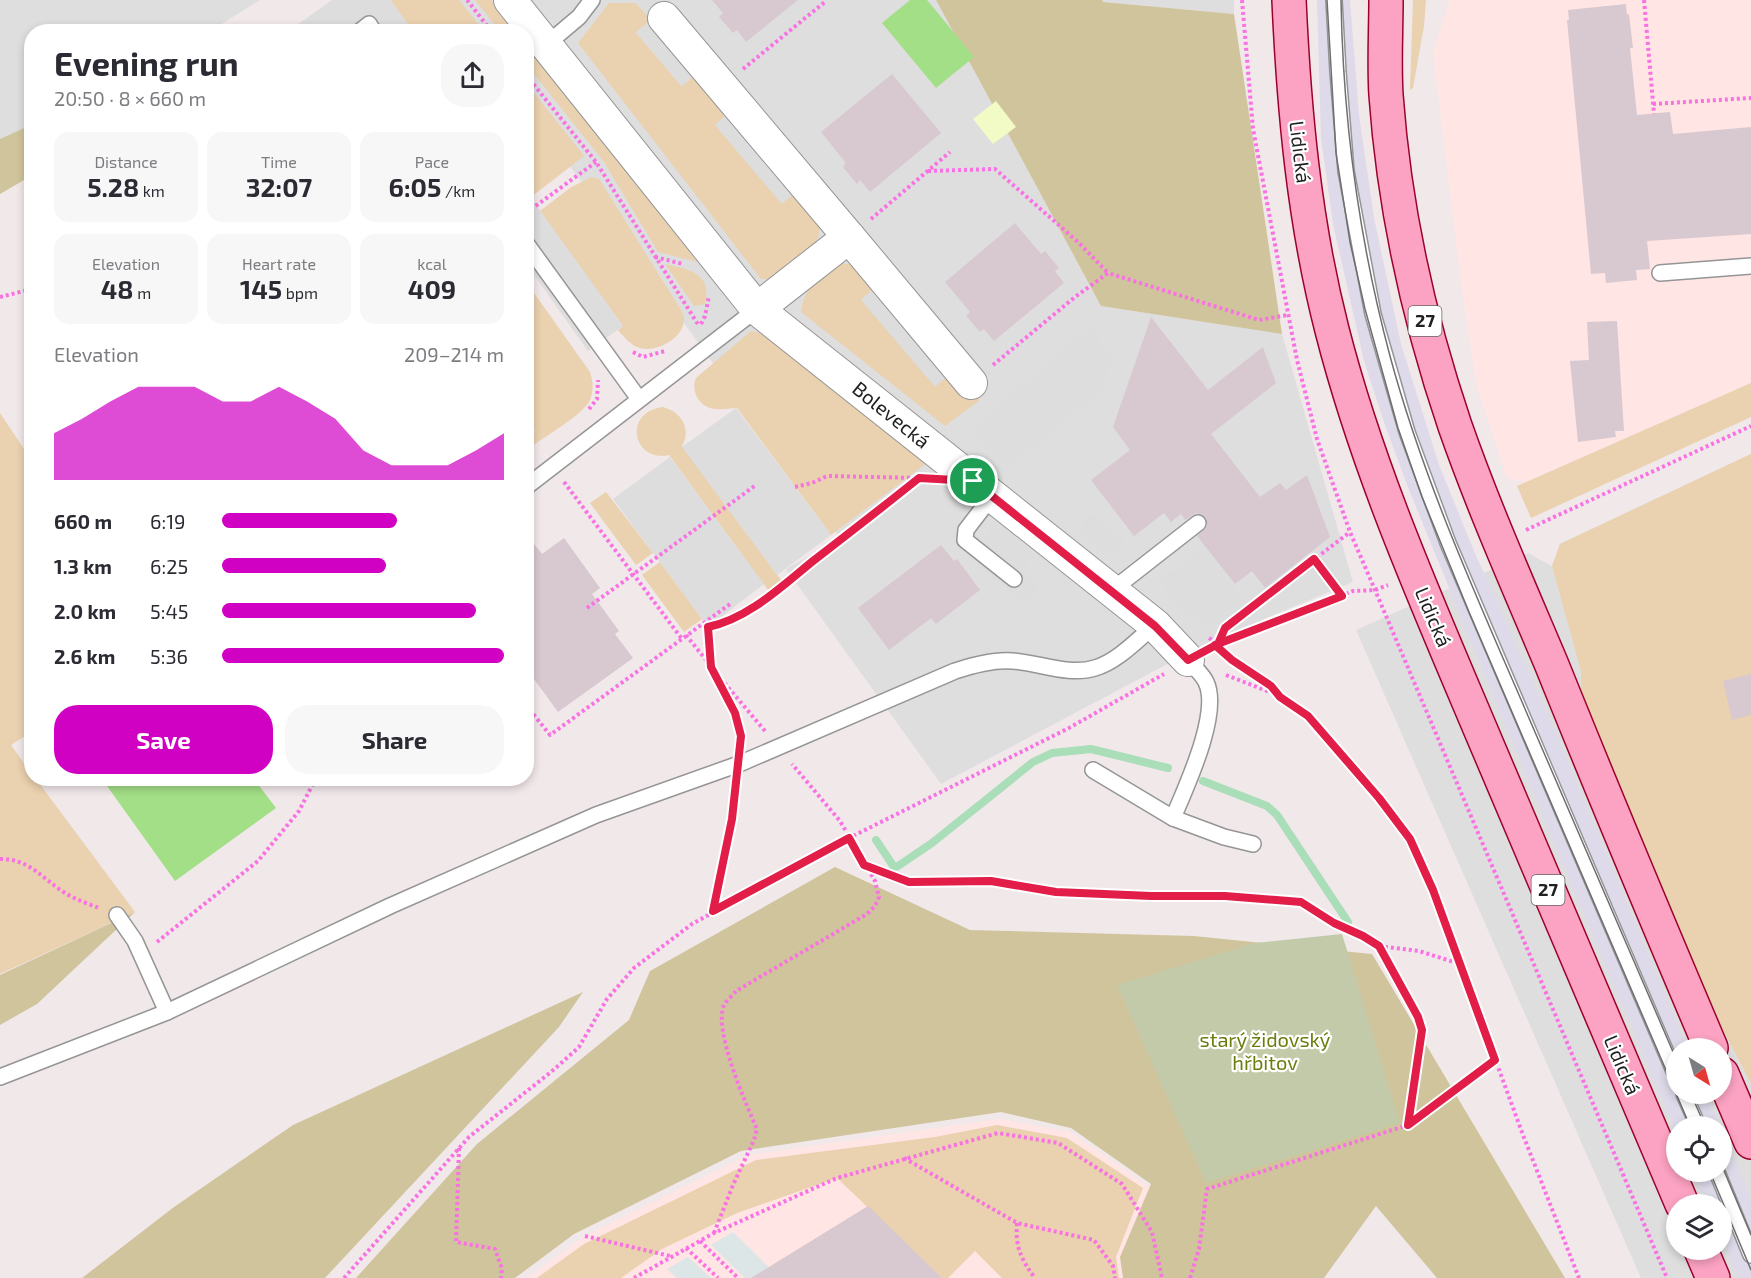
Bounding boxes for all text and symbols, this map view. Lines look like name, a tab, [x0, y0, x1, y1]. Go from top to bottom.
text: Evening run	[54, 43, 239, 83]
button: share	[441, 44, 504, 107]
text: 20:50 · 8 × 660 m	[54, 86, 206, 110]
street label: Lidická	[1285, 119, 1317, 184]
text: Distance	[94, 152, 158, 171]
text: Time	[261, 152, 297, 171]
text: Pace	[415, 152, 449, 171]
text: 5.28	[87, 171, 139, 202]
text: 32:07	[246, 171, 312, 202]
text: 6:05	[389, 171, 441, 202]
text: km	[139, 181, 165, 200]
text: /km	[441, 181, 475, 200]
text: Elevation	[92, 254, 160, 273]
text: Heart rate	[242, 254, 316, 273]
text: kcal	[417, 254, 447, 273]
text: 48	[101, 273, 134, 304]
text: 145	[240, 273, 282, 304]
text: 409	[408, 273, 456, 304]
text: m	[134, 283, 151, 302]
text: bpm	[282, 283, 318, 302]
road number: 27	[1408, 306, 1442, 336]
text: Elevation	[54, 342, 139, 366]
text: 209–214 m	[404, 342, 504, 366]
street label: Bolevecká	[848, 376, 935, 453]
pin	[947, 455, 998, 506]
icon: arrive	[956, 464, 989, 497]
text: 660 m	[54, 509, 112, 533]
text: 6:19	[150, 509, 186, 533]
text: 1.3 km	[54, 554, 112, 578]
text: 6:25	[150, 554, 188, 578]
street label: Lidická	[1411, 583, 1457, 650]
text: 2.0 km	[54, 599, 116, 623]
text: 5:45	[150, 599, 188, 623]
text: 2.6 km	[54, 644, 115, 668]
text: 5:36	[150, 644, 188, 668]
button: Save	[54, 705, 273, 774]
button: Share	[285, 705, 504, 774]
road number: 27	[1532, 875, 1564, 905]
park label: starý židovský hřbitov	[1200, 1027, 1331, 1074]
street label: Lidická	[1600, 1031, 1646, 1098]
north arrow	[1666, 1038, 1732, 1104]
map controls	[1666, 1038, 1732, 1260]
button: locate	[1666, 1116, 1732, 1182]
button: layers	[1666, 1194, 1732, 1260]

